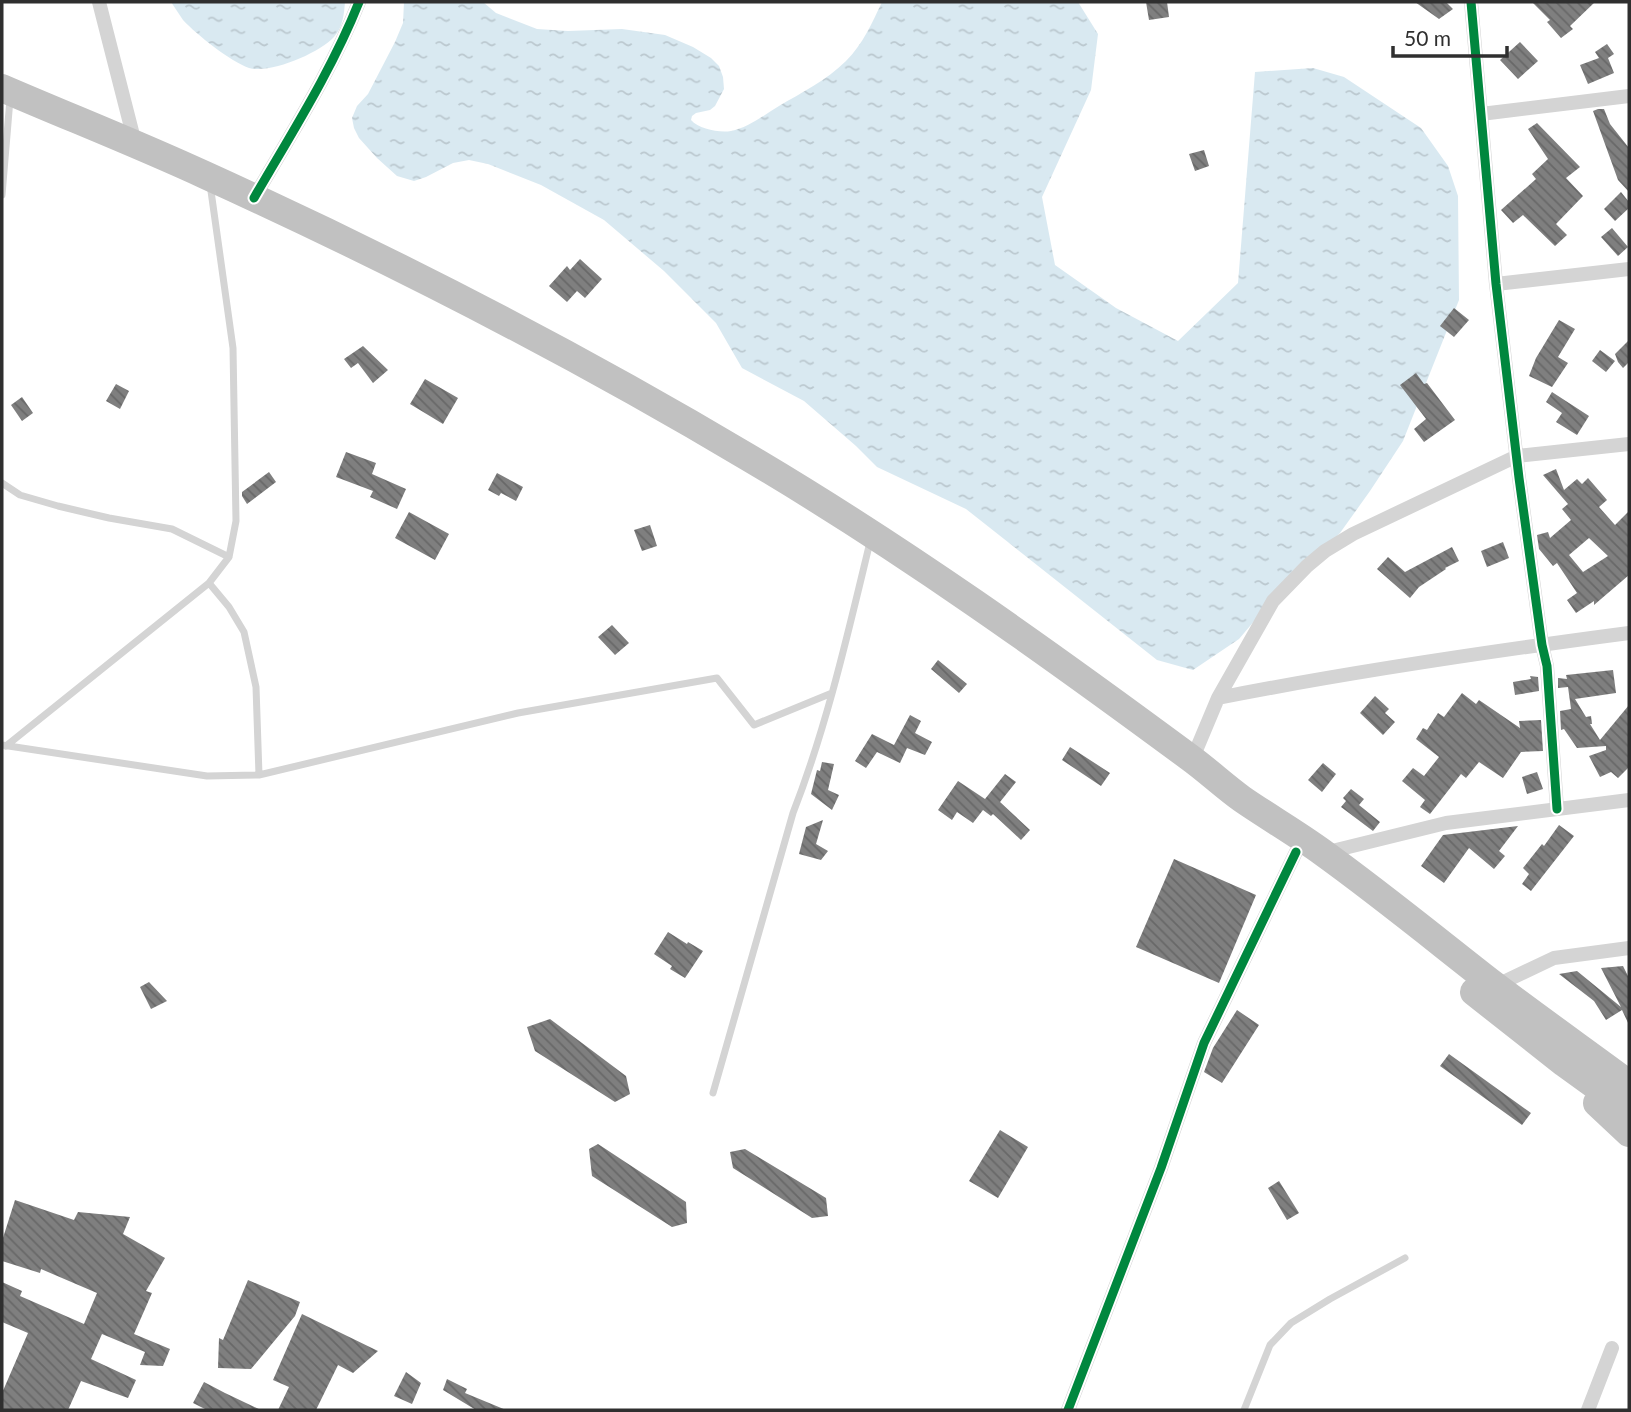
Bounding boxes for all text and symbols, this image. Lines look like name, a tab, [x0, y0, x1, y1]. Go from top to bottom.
scale bar	[1393, 14, 1507, 58]
text: 50 m	[1404, 25, 1451, 50]

